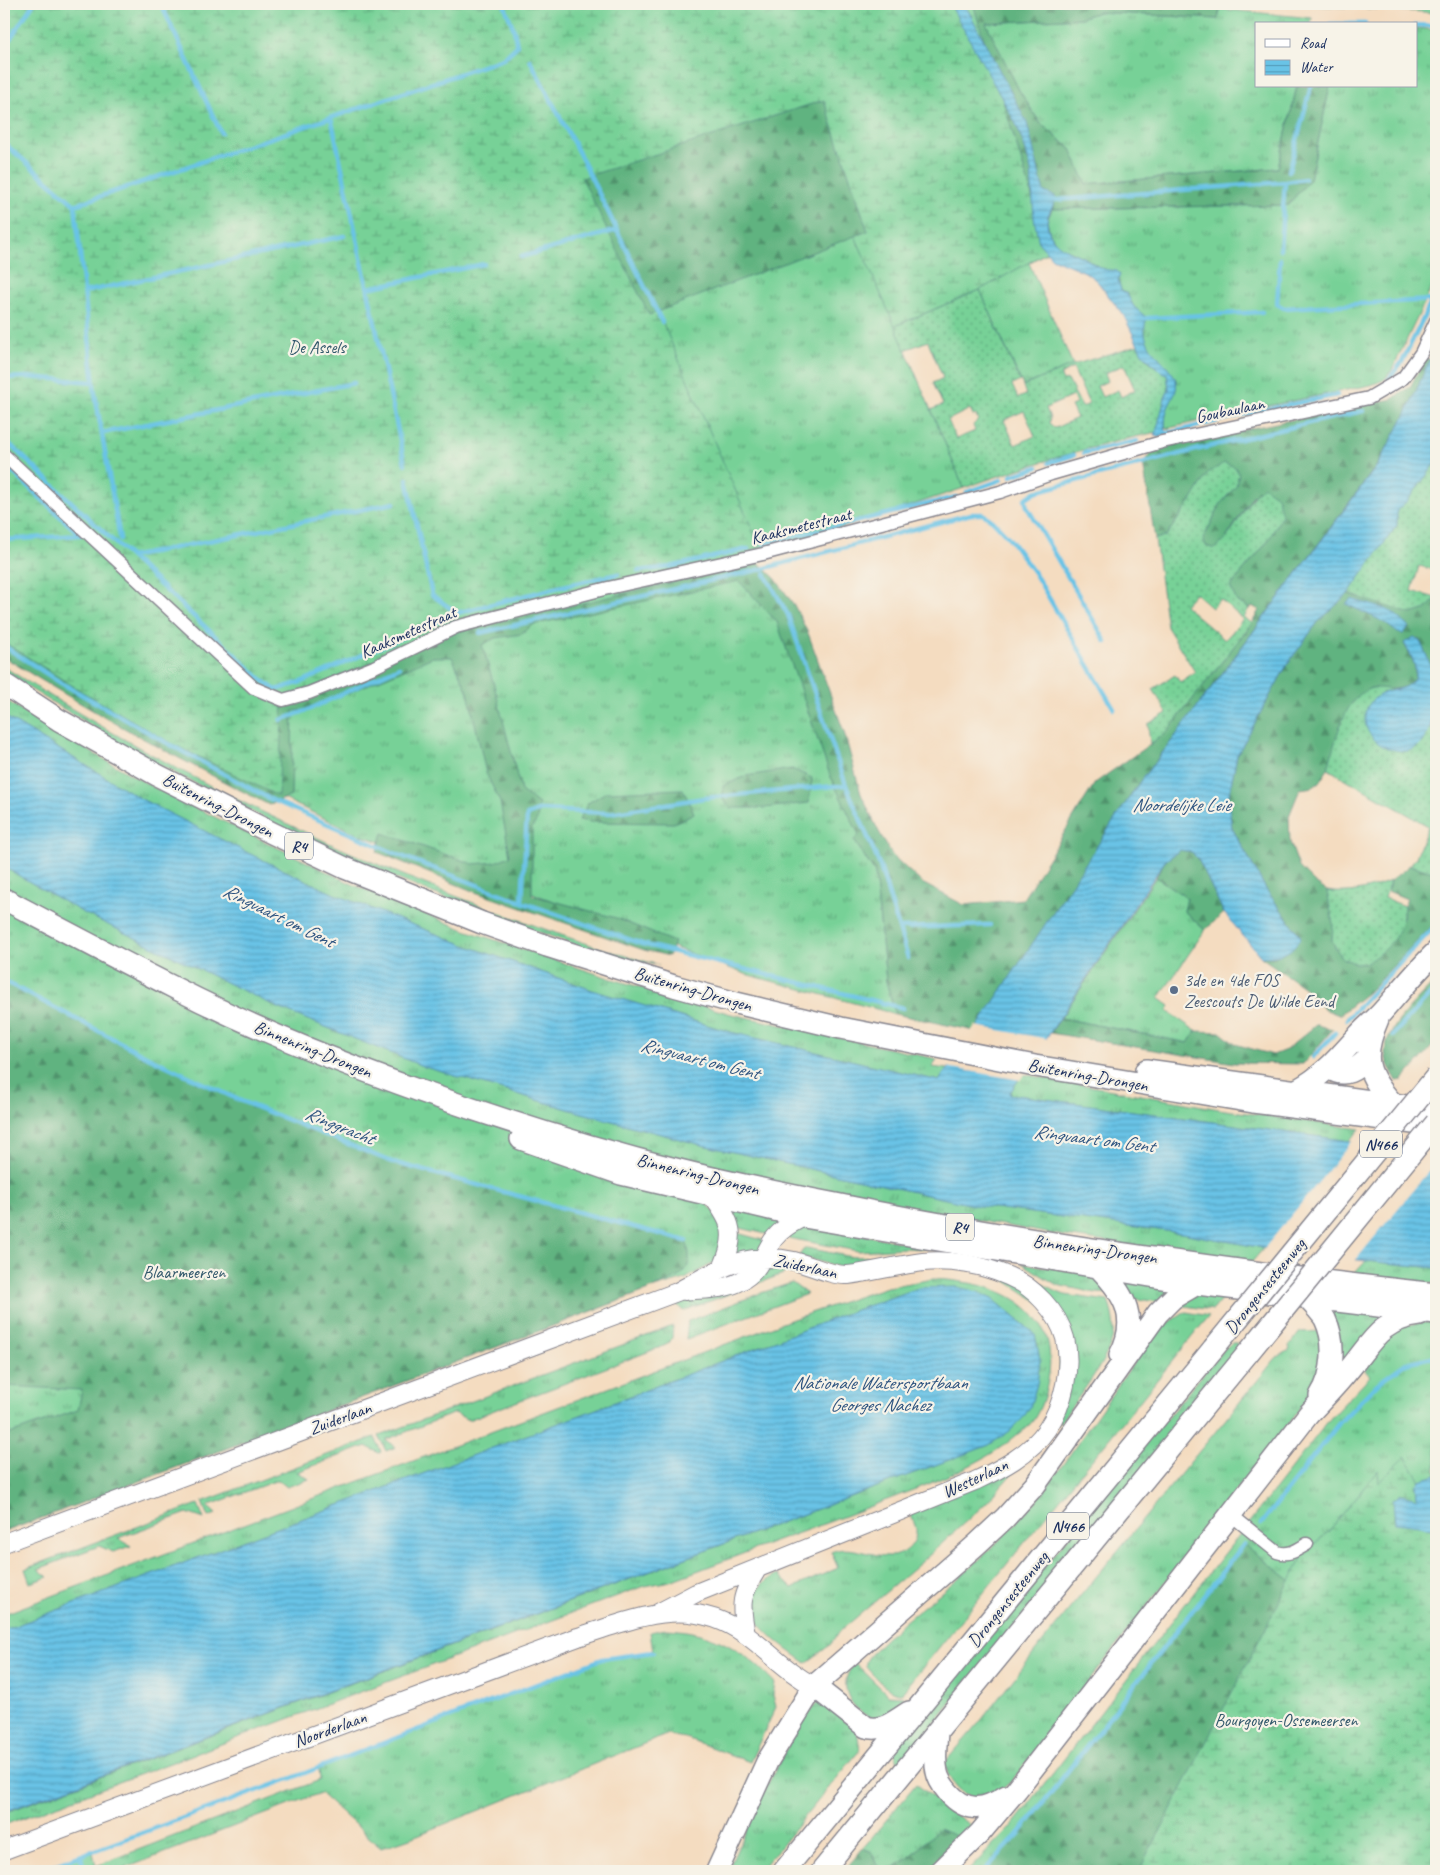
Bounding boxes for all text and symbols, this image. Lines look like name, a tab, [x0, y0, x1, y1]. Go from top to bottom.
legend	[1255, 22, 1418, 88]
text: Road	[1300, 34, 1327, 53]
text: Water	[1300, 58, 1334, 77]
park label: De Assels	[289, 336, 347, 358]
street label: Goubaulaan	[1194, 392, 1267, 428]
street label: Kaaksmetestraat	[748, 502, 856, 549]
street label: Kaaksmetestraat	[357, 600, 461, 663]
street label: Buitenring-Drongen	[159, 768, 278, 843]
water label: Noordelijke Leie	[1132, 793, 1233, 817]
road number: R4	[285, 832, 313, 859]
water label: Ringvaart om Gent	[219, 879, 341, 955]
street label: Buitenring-Drongen	[632, 962, 755, 1017]
place label: 3de en 4de FOS Zeescouts De Wilde Eend	[1184, 969, 1337, 1012]
marker: 3de en 4de FOS Zeescouts De Wilde Eend	[1168, 984, 1180, 996]
street label: Binnenring-Drongen	[251, 1015, 376, 1083]
water label: Ringvaart om Gent	[638, 1033, 765, 1086]
street label: Buitenring-Drongen	[1026, 1054, 1151, 1097]
water label: Ringgracht	[302, 1101, 381, 1152]
water label: Ringvaart om Gent	[1033, 1120, 1159, 1159]
road number: N466	[1360, 1130, 1402, 1158]
street label: Binnenring-Drongen	[635, 1148, 762, 1200]
road number: R4	[946, 1214, 974, 1240]
street label: Binnenring-Drongen	[1032, 1229, 1159, 1269]
street label: Drongensesteenweg	[1220, 1232, 1311, 1339]
street label: Zuiderlaan	[771, 1249, 840, 1284]
park label: Blaarmeersen	[143, 1261, 226, 1283]
water label: Nationale Watersportbaan Georges Nachez	[793, 1371, 969, 1417]
street label: Zuiderlaan	[306, 1396, 375, 1439]
street label: Westerlaan	[939, 1453, 1012, 1503]
road number: N466	[1047, 1512, 1089, 1540]
street label: Drongensesteenweg	[963, 1545, 1054, 1652]
street label: Noorderlaan	[291, 1705, 370, 1752]
park label: Bourgoyen-Ossemeersen	[1214, 1709, 1358, 1731]

